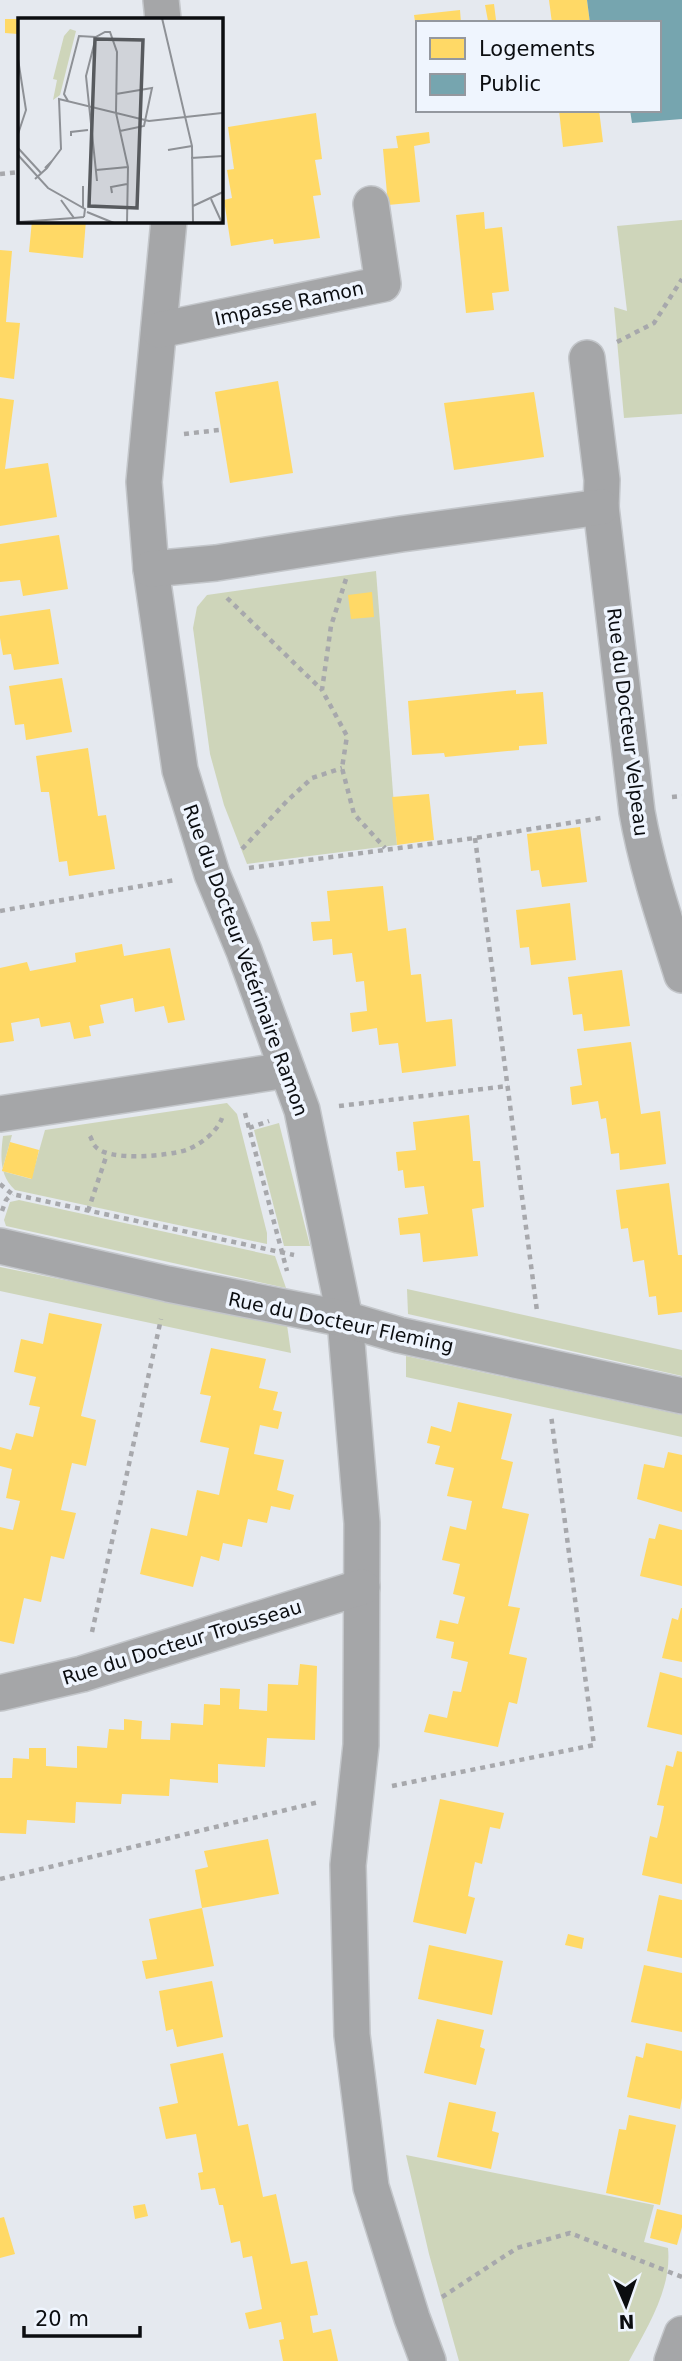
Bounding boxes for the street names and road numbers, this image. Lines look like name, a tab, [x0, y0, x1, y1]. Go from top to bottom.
street label: Impasse Ramon	[212, 276, 366, 330]
street label: Rue du Docteur Velpeau	[603, 607, 653, 837]
street label: Rue du Docteur Vétérinaire Ramon	[179, 801, 313, 1119]
street label: Rue du Docteur Fleming	[226, 1287, 456, 1357]
street label: Rue du Docteur Trousseau	[60, 1595, 304, 1689]

